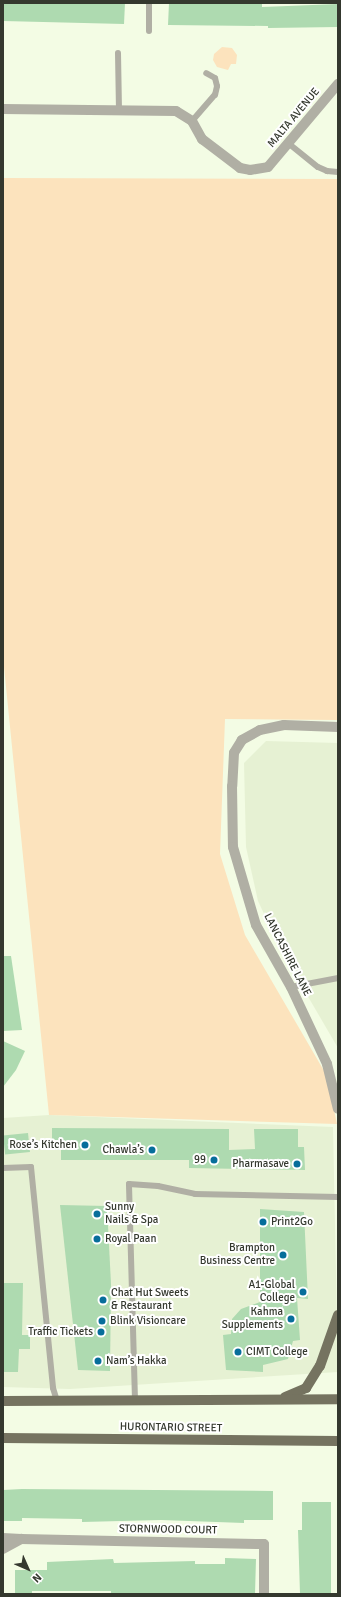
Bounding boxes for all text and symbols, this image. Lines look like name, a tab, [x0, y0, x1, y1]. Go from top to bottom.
street label: MALTA AVENUE	[265, 85, 323, 151]
street label: LANCASHIRE LANE	[260, 911, 314, 999]
place label: Rose’s Kitchen	[9, 1138, 77, 1152]
marker: Rose’s Kitchen	[80, 1140, 90, 1150]
place label: Chawla’s	[102, 1143, 144, 1157]
marker: Chawla’s	[147, 1145, 157, 1155]
place label: 99	[194, 1153, 206, 1167]
marker: 99	[209, 1155, 219, 1165]
place label: Pharmasave	[232, 1157, 289, 1171]
marker: Pharmasave	[292, 1159, 302, 1169]
place label: Sunny Nails & Spa	[105, 1201, 158, 1227]
marker: Sunny Nails & Spa	[92, 1209, 102, 1219]
place label: Print2Go	[271, 1215, 313, 1229]
marker: Print2Go	[258, 1217, 268, 1227]
place label: Royal Paan	[105, 1232, 156, 1246]
marker: Royal Paan	[92, 1234, 102, 1244]
place label: Brampton Business Centre	[200, 1242, 275, 1268]
marker: Brampton Business Centre	[278, 1250, 288, 1260]
place label: A1-Global College	[248, 1279, 295, 1305]
place label: Chat Hut Sweets & Restaurant	[111, 1287, 188, 1313]
marker: A1-Global College	[298, 1287, 308, 1297]
marker: Chat Hut Sweets & Restaurant	[98, 1295, 108, 1305]
place label: Kahma Supplements	[222, 1306, 283, 1332]
place label: Blink Visioncare	[110, 1314, 186, 1328]
marker: Kahma Supplements	[286, 1314, 296, 1324]
marker: Blink Visioncare	[97, 1316, 107, 1326]
place label: Traffic Tickets	[28, 1325, 93, 1339]
marker: Traffic Tickets	[96, 1327, 106, 1337]
place label: CIMT College	[246, 1345, 308, 1359]
marker: CIMT College	[233, 1347, 243, 1357]
place label: Nam’s Hakka	[106, 1354, 167, 1368]
marker: Nam’s Hakka	[93, 1356, 103, 1366]
street label: HURONTARIO STREET	[120, 1421, 222, 1435]
street label: STORNWOOD COURT	[119, 1523, 217, 1537]
north arrow	[8, 1549, 48, 1589]
text: N	[30, 1571, 44, 1585]

